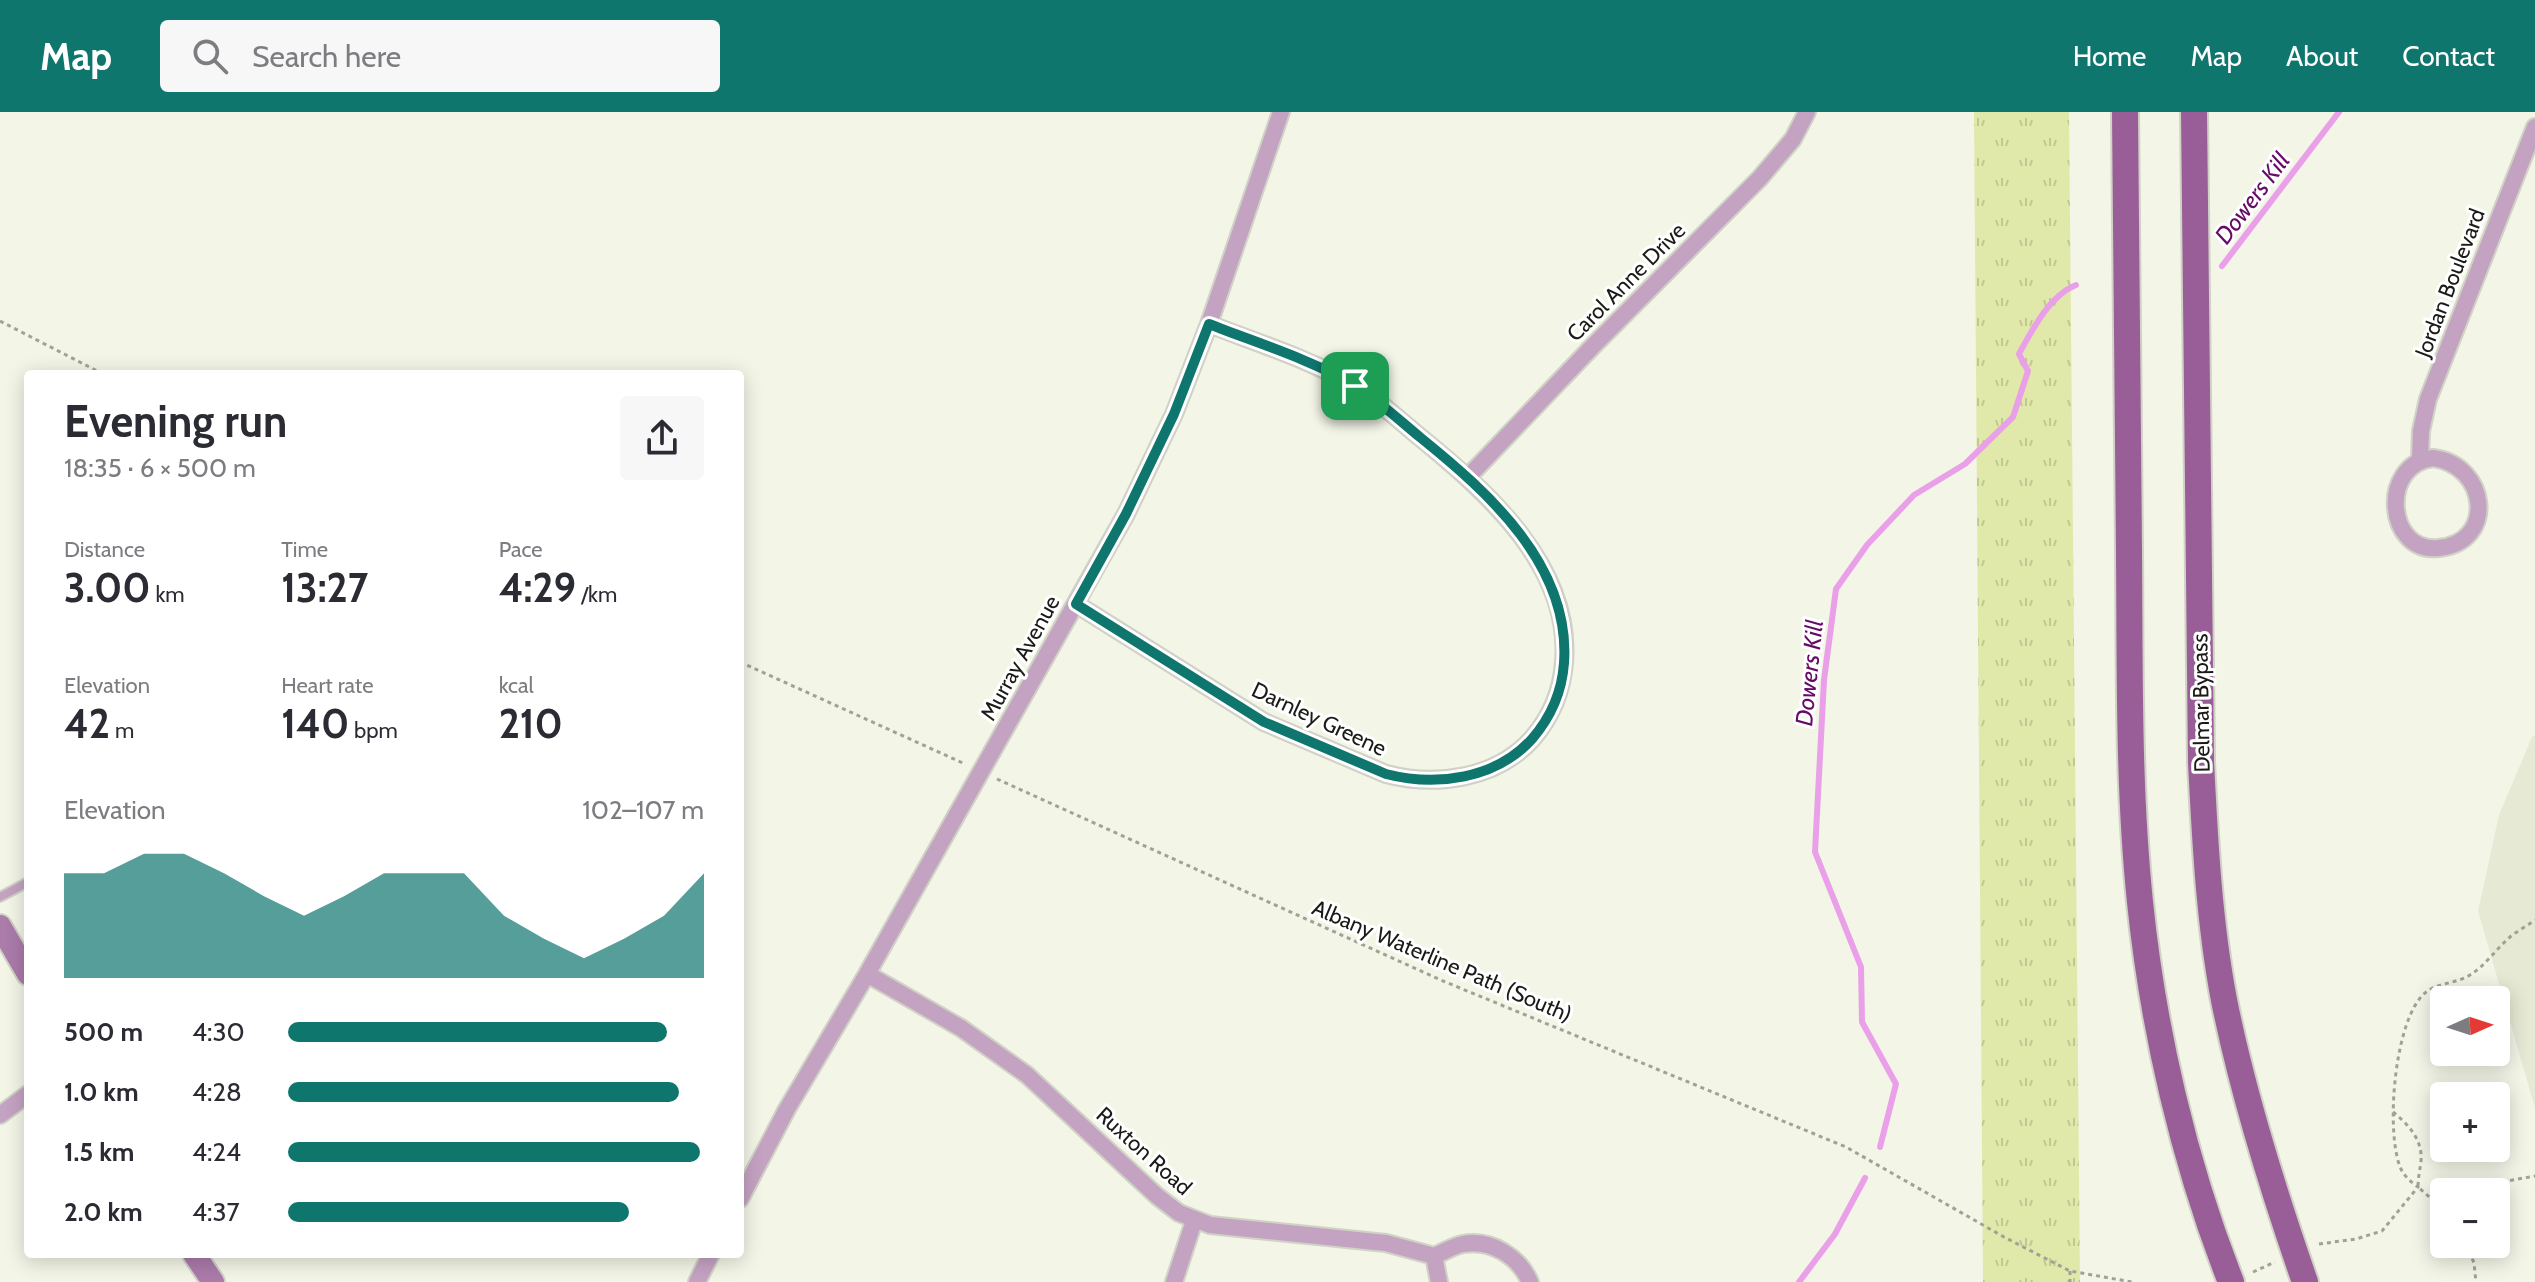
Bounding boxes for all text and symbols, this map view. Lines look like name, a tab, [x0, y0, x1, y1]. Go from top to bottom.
search box	[160, 20, 720, 92]
text: Map	[40, 33, 112, 80]
icon: search	[188, 34, 232, 78]
text: Search here	[252, 38, 401, 75]
text: Home	[2073, 39, 2146, 73]
text: Map	[2190, 39, 2242, 73]
text: About	[2286, 39, 2358, 73]
text: Contact	[2402, 39, 2495, 73]
water label: Dowers Kill	[2208, 146, 2296, 249]
street label: Jordan Boulevard	[2409, 205, 2491, 362]
street label: Carol Anne Drive	[1561, 217, 1691, 347]
pin	[1321, 352, 1389, 420]
icon: arrive	[1333, 364, 1377, 408]
text: Evening run	[64, 395, 287, 448]
button: share	[620, 396, 704, 480]
text: 18:35 · 6 × 500 m	[64, 452, 256, 484]
text: Distance	[64, 536, 145, 563]
text: Time	[281, 536, 328, 563]
text: Pace	[499, 536, 543, 563]
text: 3.00	[64, 563, 151, 612]
text: 13:27	[281, 563, 368, 612]
text: 4:29	[499, 563, 576, 612]
text: km	[151, 581, 185, 608]
text: /km	[576, 581, 617, 608]
street label: Murray Avenue	[975, 591, 1065, 725]
water label: Dowers Kill	[1789, 618, 1829, 727]
street label: Delmar Bypass	[2186, 633, 2216, 773]
text: Elevation	[64, 672, 150, 699]
text: Heart rate	[281, 672, 373, 699]
text: kcal	[499, 672, 534, 699]
street label: Darnley Greene	[1247, 676, 1391, 762]
text: 42	[64, 699, 110, 748]
text: 140	[281, 699, 349, 748]
text: 210	[499, 699, 563, 748]
text: m	[110, 717, 134, 744]
text: bpm	[349, 717, 398, 744]
text: Elevation	[64, 794, 166, 826]
text: 102–107 m	[582, 794, 704, 826]
street label: Albany Waterline Path (South)	[1308, 894, 1576, 1028]
north arrow	[2430, 986, 2510, 1066]
map controls	[2430, 986, 2510, 1258]
text: 500 m	[64, 1016, 143, 1048]
text: 4:30	[192, 1016, 245, 1048]
text: 1.0 km	[64, 1076, 139, 1108]
text: 4:28	[192, 1076, 242, 1108]
button: +	[2430, 1082, 2510, 1162]
street label: Ruxton Road	[1091, 1101, 1197, 1201]
text: 1.5 km	[64, 1136, 134, 1168]
text: 4:24	[192, 1136, 241, 1168]
button: −	[2430, 1178, 2510, 1258]
text: 2.0 km	[64, 1196, 143, 1228]
text: 4:37	[192, 1196, 240, 1228]

